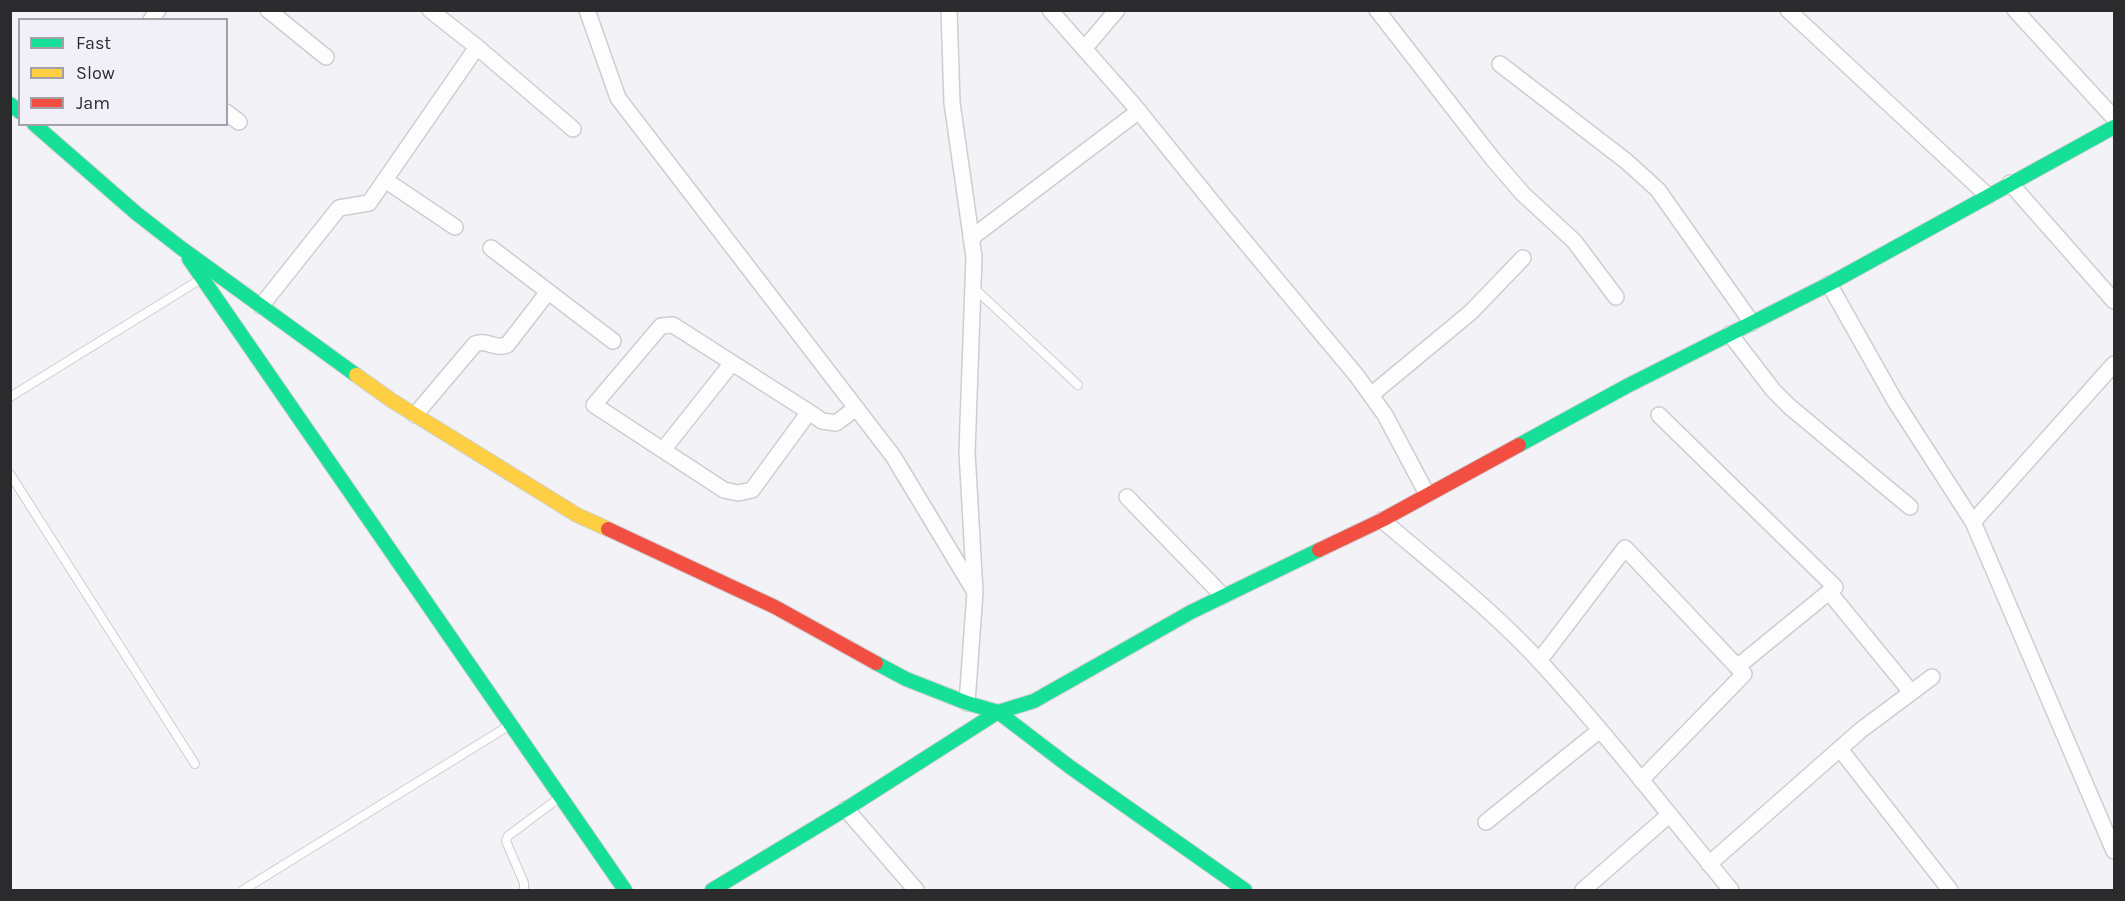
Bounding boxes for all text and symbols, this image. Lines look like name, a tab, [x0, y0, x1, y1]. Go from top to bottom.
legend	[18, 18, 228, 126]
text: Fast	[76, 32, 111, 54]
text: Slow	[76, 62, 115, 84]
text: Jam	[76, 92, 110, 114]

